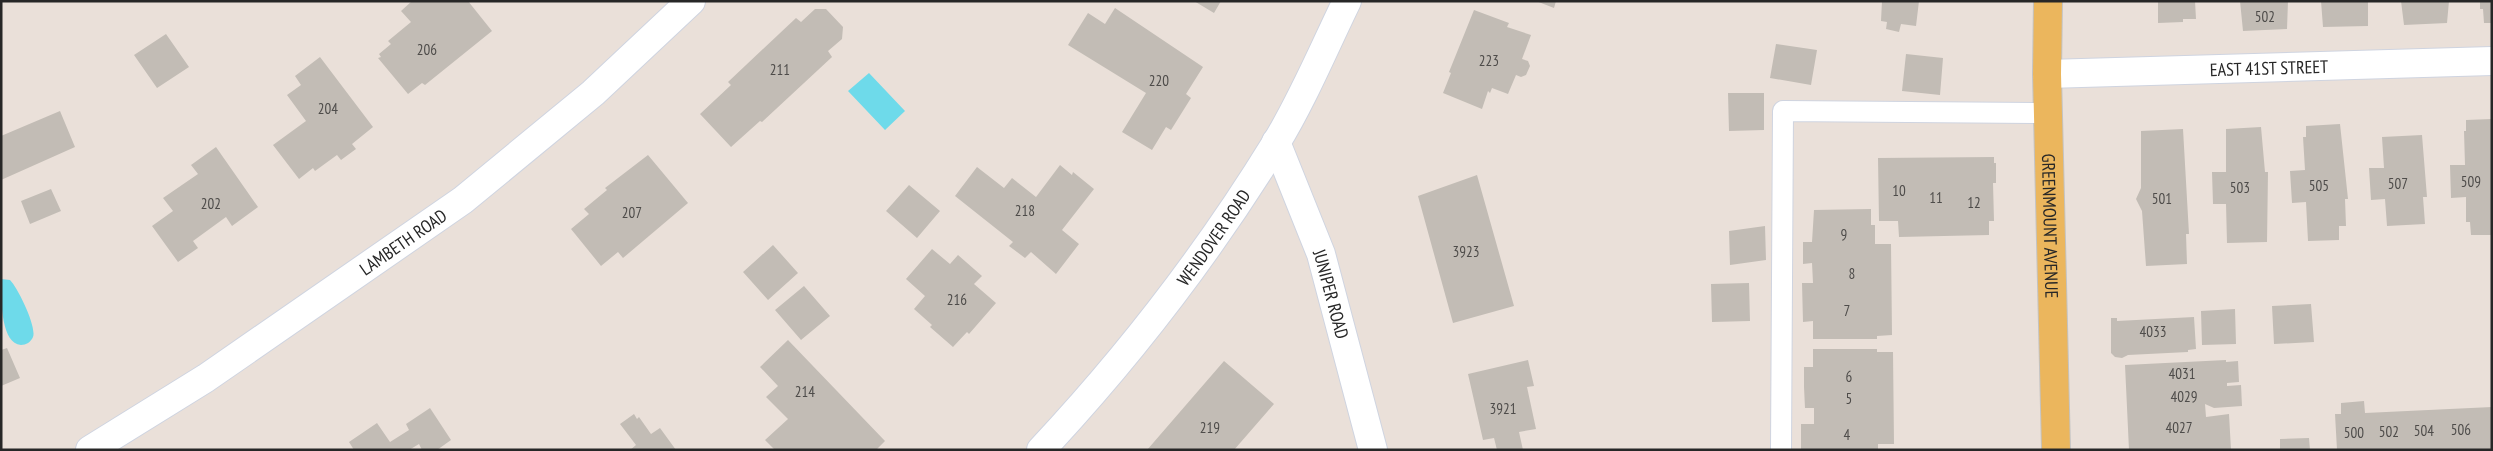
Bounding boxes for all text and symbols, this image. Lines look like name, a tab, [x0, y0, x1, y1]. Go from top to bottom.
house number: 502	[2255, 7, 2275, 26]
house number: 206	[417, 40, 437, 59]
house number: 223	[1479, 51, 1499, 70]
street label: EAST 41ST STREET	[2209, 54, 2328, 81]
house number: 211	[770, 60, 790, 79]
house number: 220	[1149, 71, 1169, 90]
house number: 204	[318, 99, 338, 118]
street label: GREENMOUNT AVENUE	[2037, 153, 2064, 299]
house number: 509	[2461, 172, 2481, 191]
house number: 507	[2388, 174, 2408, 193]
house number: 505	[2309, 176, 2329, 195]
house number: 503	[2230, 178, 2250, 197]
house number: 10	[1892, 181, 1906, 200]
street label: WENDOVER ROAD	[1171, 185, 1255, 290]
house number: 11	[1929, 188, 1943, 207]
house number: 501	[2152, 189, 2172, 208]
house number: 12	[1967, 193, 1981, 212]
house number: 202	[201, 194, 221, 213]
house number: 218	[1015, 201, 1035, 220]
street label: LAMBETH ROAD	[355, 203, 451, 280]
house number: 207	[622, 203, 642, 222]
house number: 9	[1841, 225, 1847, 244]
house number: 3923	[1452, 242, 1480, 261]
street label: JUNIPER ROAD	[1308, 245, 1354, 341]
house number: 8	[1849, 264, 1855, 283]
house number: 216	[947, 290, 967, 309]
house number: 7	[1844, 301, 1850, 320]
house number: 4033	[2139, 322, 2167, 341]
house number: 4031	[2168, 364, 2196, 383]
house number: 6	[1846, 367, 1853, 386]
house number: 214	[795, 382, 815, 401]
house number: 4029	[2170, 387, 2198, 406]
house number: 5	[1846, 389, 1852, 408]
house number: 3921	[1489, 399, 1517, 418]
house number: 219	[1200, 418, 1220, 437]
house number: 4027	[2165, 418, 2193, 437]
house number: 506	[2451, 420, 2471, 439]
house number: 504	[2414, 421, 2434, 440]
house number: 502	[2379, 422, 2399, 441]
house number: 500	[2344, 423, 2364, 442]
house number: 4	[1844, 425, 1851, 444]

